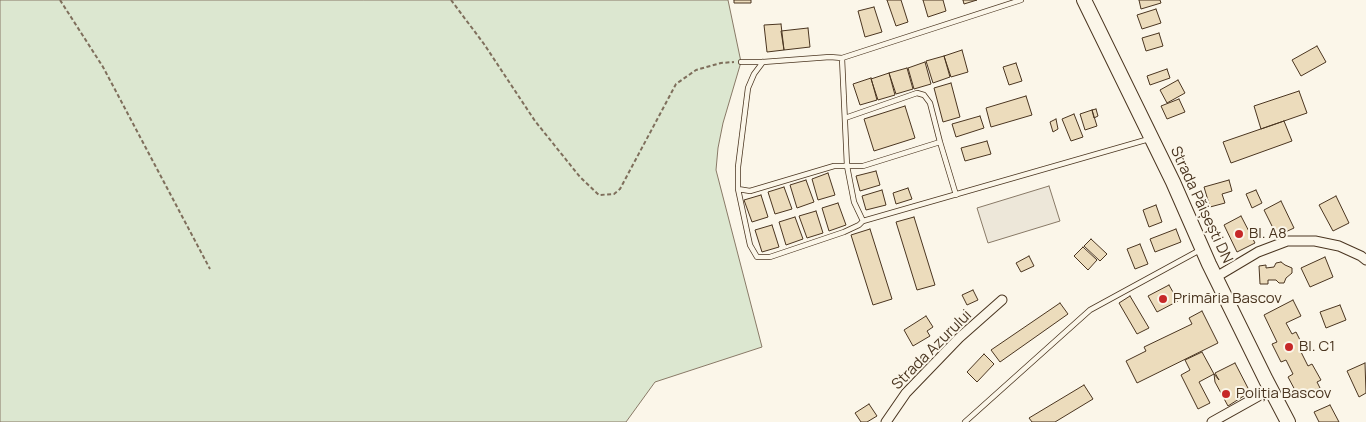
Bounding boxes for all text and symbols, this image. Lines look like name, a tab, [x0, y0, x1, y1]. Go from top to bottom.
street label: Strada Păișești DN	[1166, 144, 1236, 266]
place label: Bl. A8	[1249, 225, 1287, 243]
marker: Bl. A8	[1233, 228, 1245, 240]
place label: Primăria Bascov	[1173, 290, 1282, 308]
marker: Primăria Bascov	[1157, 293, 1169, 305]
street label: Strada Azurului	[888, 306, 976, 394]
place label: Bl. C1	[1299, 338, 1335, 356]
marker: Bl. C1	[1283, 341, 1295, 353]
place label: Poliția Bascov	[1236, 385, 1331, 403]
marker: Poliția Bascov	[1220, 388, 1232, 400]

